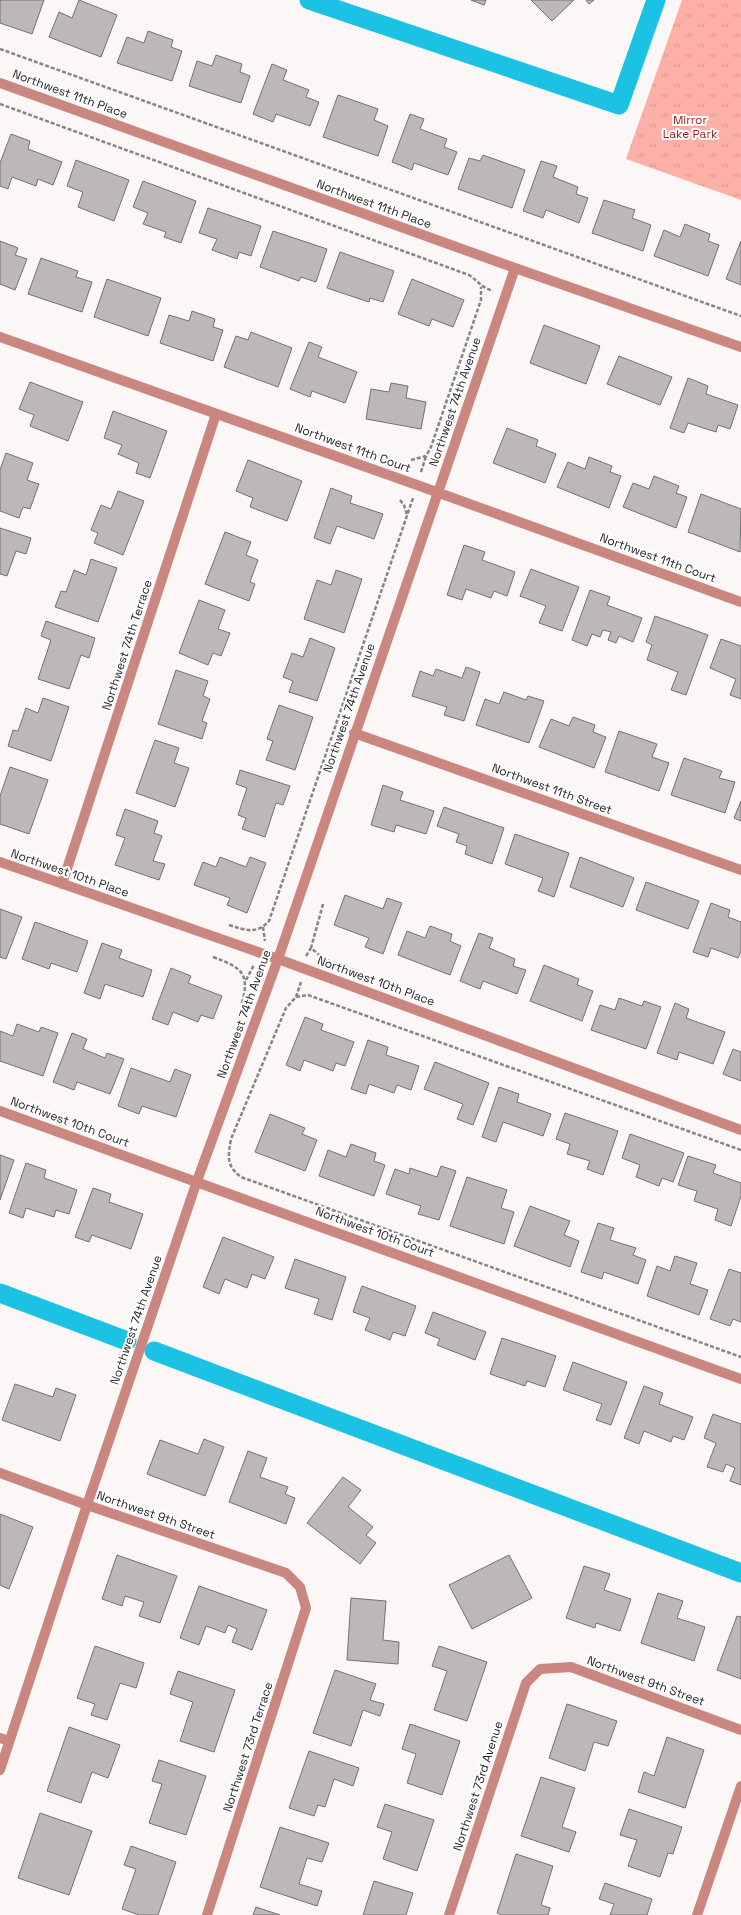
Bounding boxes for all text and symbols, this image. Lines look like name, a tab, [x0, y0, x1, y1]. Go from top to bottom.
street label: Northwest 11th Place	[10, 66, 130, 122]
park label: Mirror Lake Park	[663, 112, 718, 142]
street label: Northwest 11th Place	[314, 176, 434, 232]
street label: Northwest 74th Avenue	[425, 335, 485, 469]
street label: Northwest 11th Court	[293, 420, 413, 476]
street label: Northwest 11th Court	[598, 530, 718, 586]
street label: Northwest 74th Terrace	[98, 578, 156, 712]
street label: Northwest 74th Avenue	[319, 641, 379, 775]
street label: Northwest 11th Street	[490, 760, 614, 818]
street label: Northwest 10th Place	[9, 845, 131, 901]
street label: Northwest 74th Avenue	[213, 947, 275, 1081]
street label: Northwest 10th Place	[315, 952, 437, 1010]
street label: Northwest 10th Court	[8, 1093, 132, 1151]
street label: Northwest 10th Court	[313, 1203, 437, 1261]
street label: Northwest 74th Avenue	[106, 1253, 166, 1387]
street label: Northwest 9th Street	[95, 1487, 217, 1543]
street label: Northwest 9th Street	[585, 1652, 707, 1710]
street label: Northwest 73rd Terrace	[219, 1680, 277, 1814]
street label: Northwest 73rd Avenue	[449, 1719, 507, 1853]

